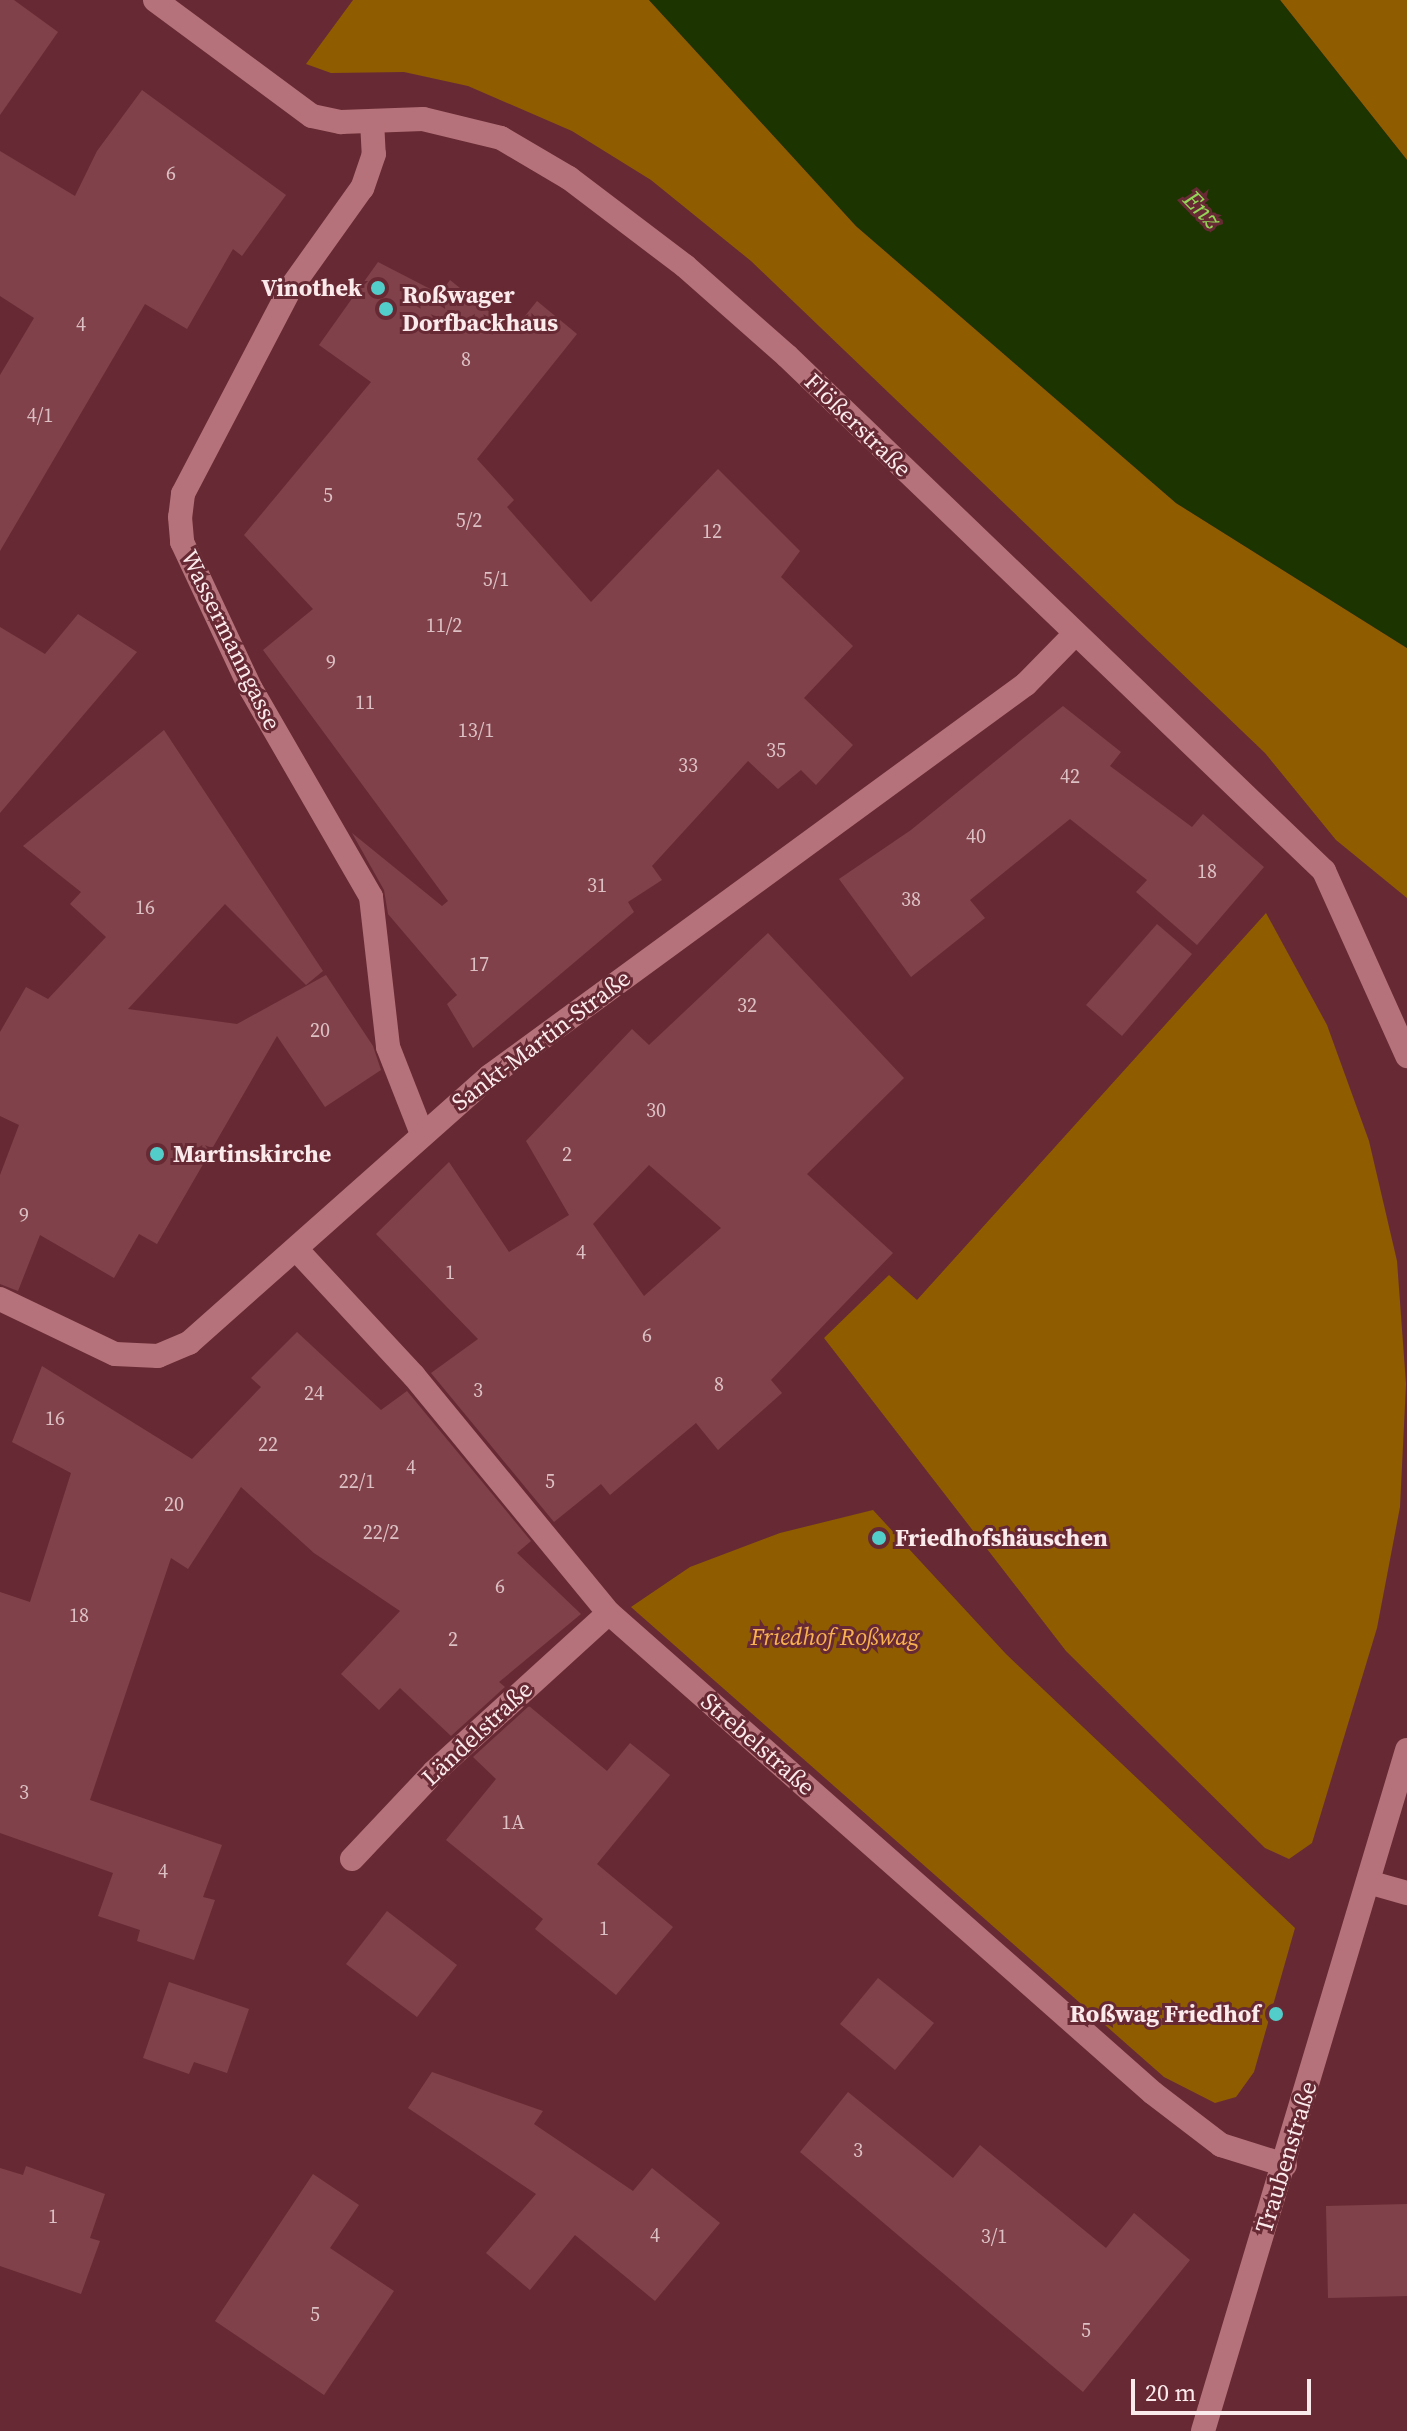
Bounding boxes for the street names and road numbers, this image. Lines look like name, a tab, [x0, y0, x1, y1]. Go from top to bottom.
street label: Flößerstraße	[799, 367, 917, 483]
street label: Wassermanngasse	[175, 545, 287, 735]
street label: Sankt-Martin-Straße	[446, 963, 636, 1117]
street label: Ländelstraße	[416, 1675, 538, 1791]
street label: Strebelstraße	[695, 1687, 821, 1801]
street label: Traubenstraße	[1249, 2078, 1323, 2236]

